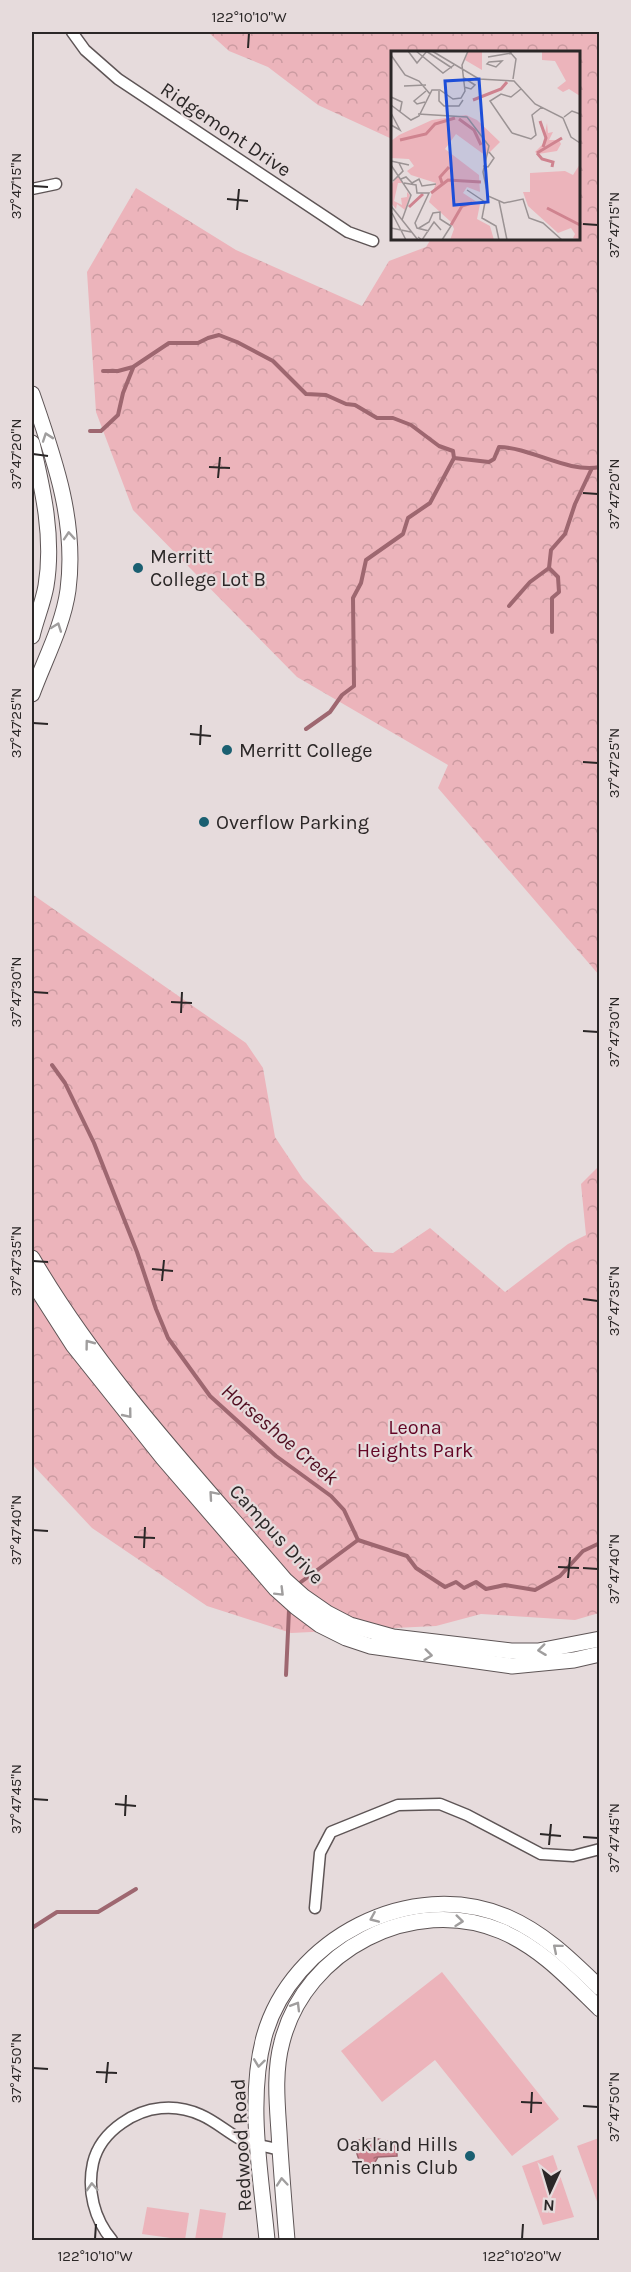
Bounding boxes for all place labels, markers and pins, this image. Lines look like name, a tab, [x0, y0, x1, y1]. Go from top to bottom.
place label: Merritt College Lot B	[150, 545, 266, 591]
marker: Merritt College Lot B	[131, 561, 145, 575]
place label: Merritt College	[239, 739, 373, 762]
marker: Merritt College	[220, 743, 234, 757]
place label: Overflow Parking	[216, 811, 369, 834]
marker: Overflow Parking	[197, 815, 211, 829]
place label: Oakland Hills Tennis Club	[336, 2133, 458, 2179]
marker: Oakland Hills Tennis Club	[463, 2149, 477, 2163]

